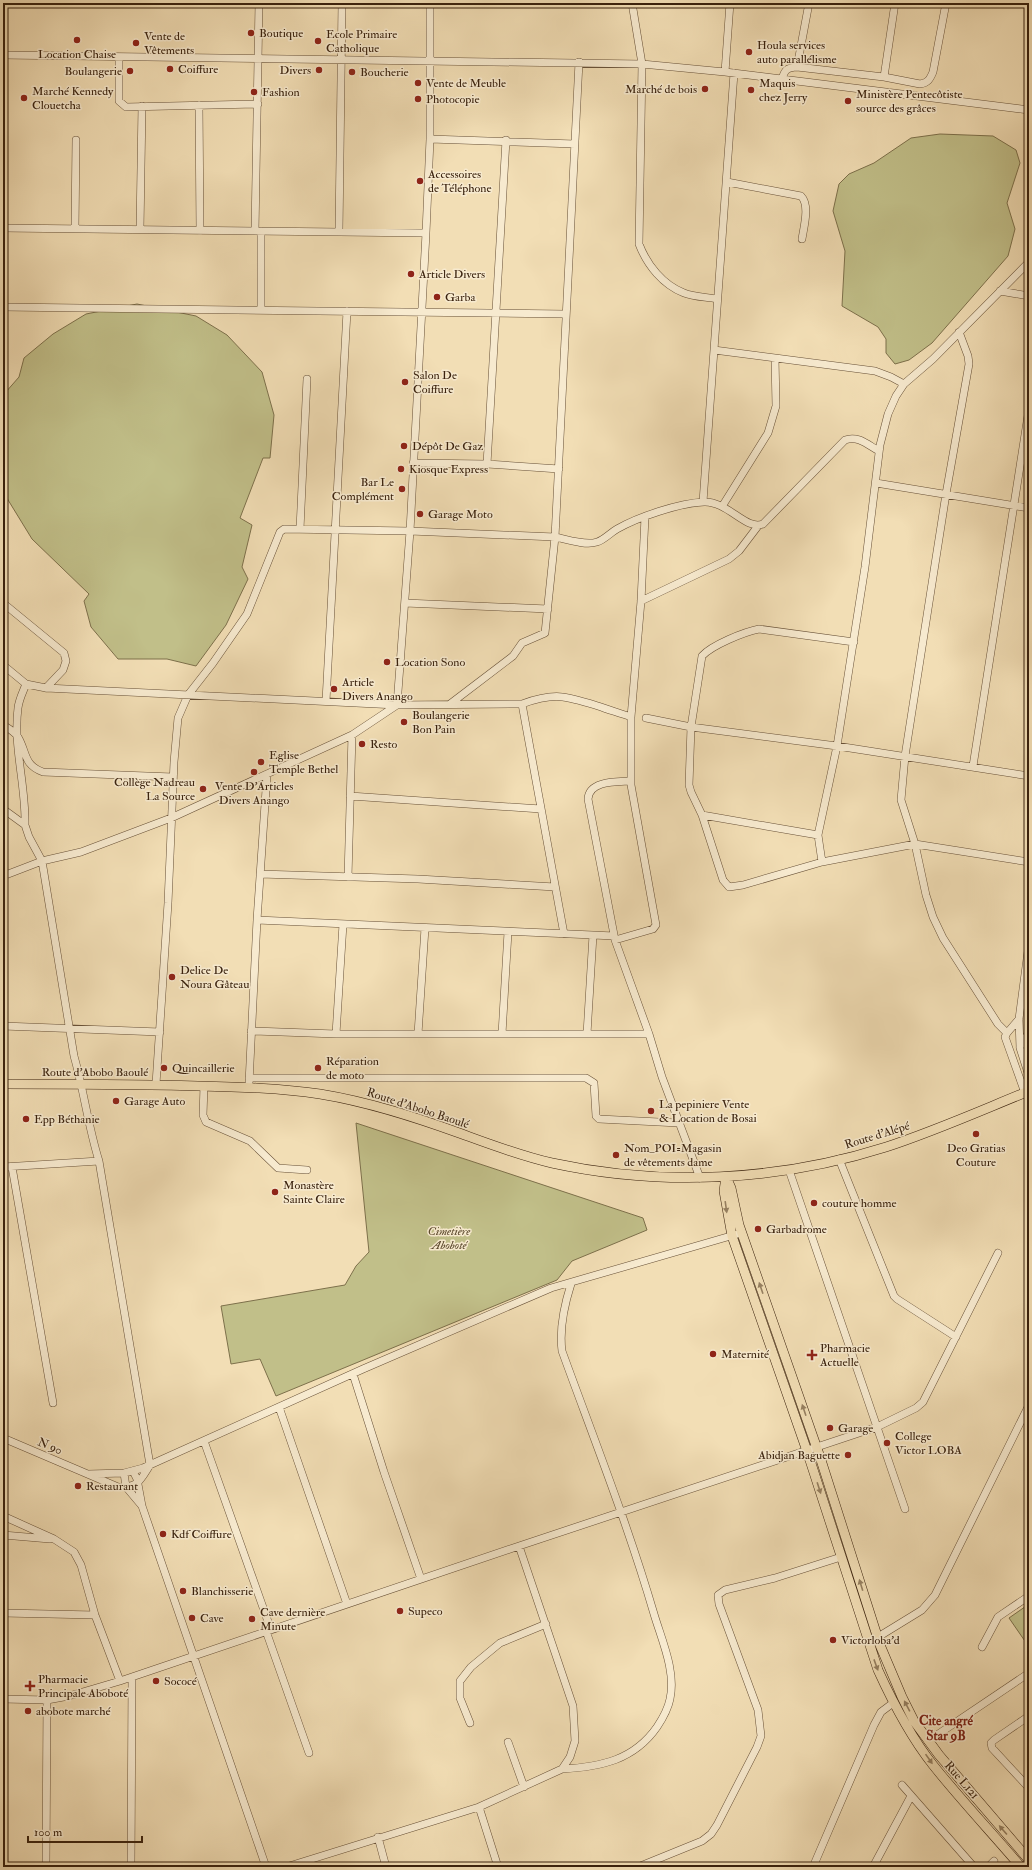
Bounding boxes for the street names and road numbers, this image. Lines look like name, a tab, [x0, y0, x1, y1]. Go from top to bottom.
street label: Route d'Abobo Baoulé	[42, 1065, 149, 1080]
street label: Route d'Abobo Baoulé	[365, 1085, 472, 1132]
street label: Route d'Alépé	[843, 1118, 912, 1152]
street label: N 90	[35, 1435, 65, 1458]
street label: Rue L121	[941, 1758, 982, 1802]

